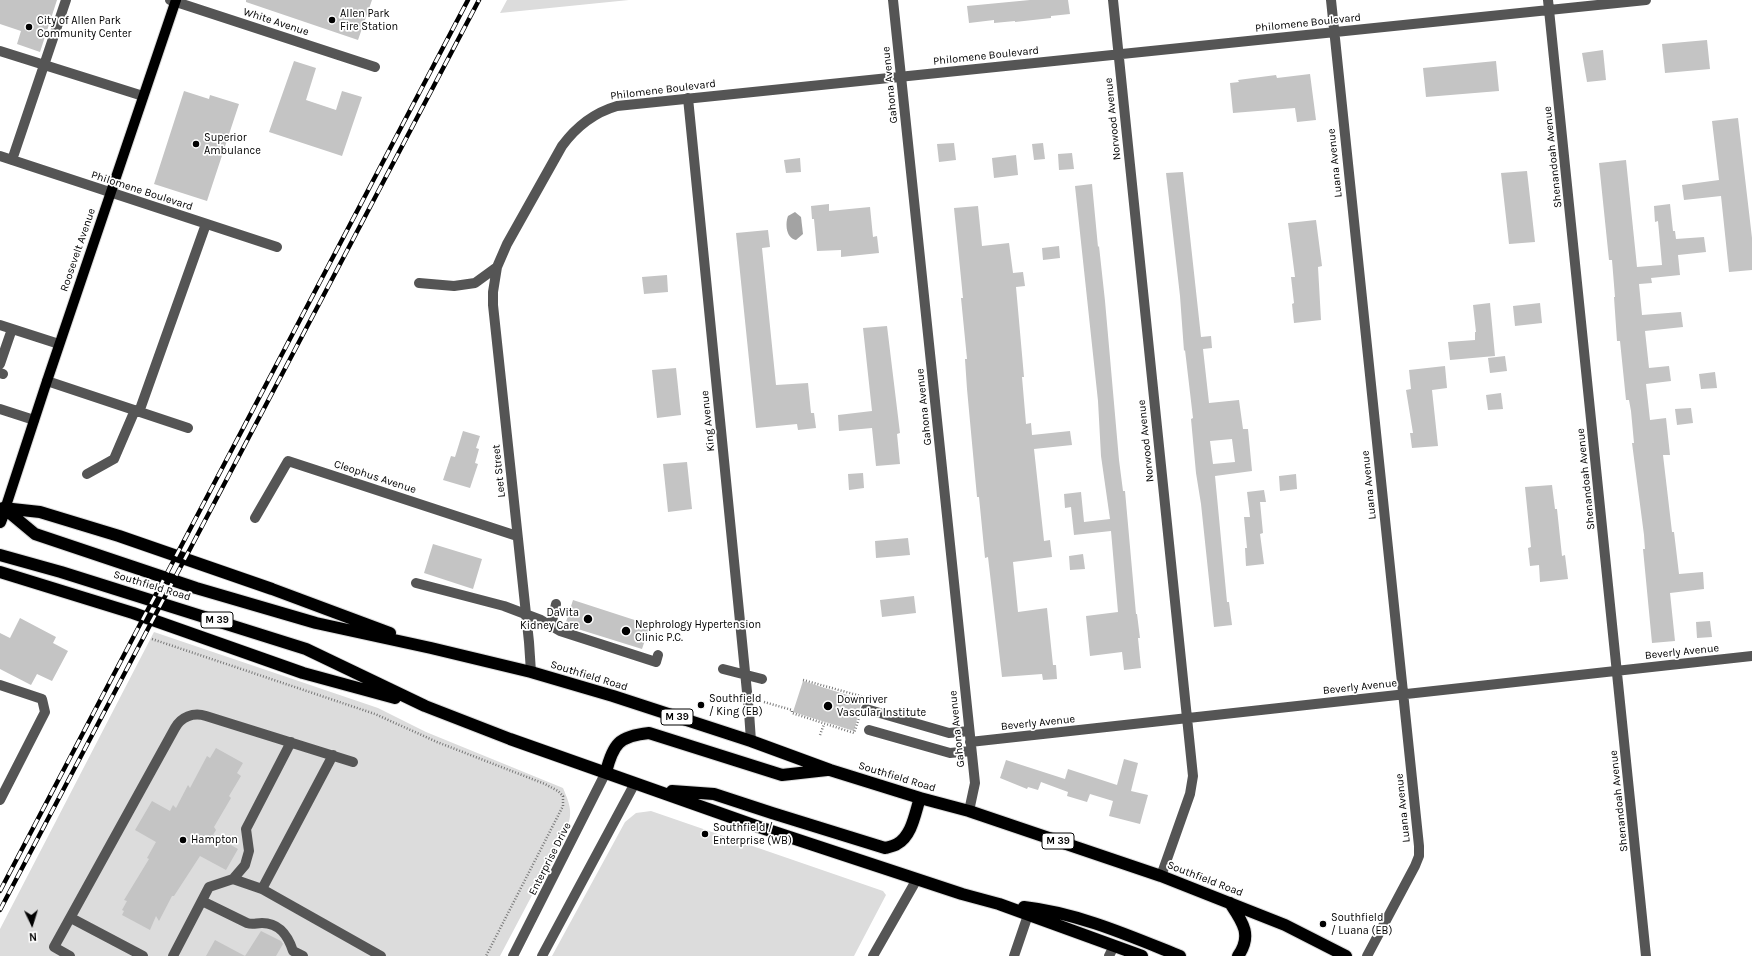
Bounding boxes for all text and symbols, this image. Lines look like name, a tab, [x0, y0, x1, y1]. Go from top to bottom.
street label: White Avenue	[241, 5, 311, 39]
place label: Allen Park Fire Station	[340, 7, 398, 33]
street label: Philomene Boulevard	[1254, 11, 1362, 35]
place label: City of Allen Park Community Center	[37, 14, 132, 40]
marker: Allen Park Fire Station	[327, 15, 337, 25]
marker: City of Allen Park Community Center	[24, 22, 34, 32]
street label: Philomene Boulevard	[932, 44, 1040, 68]
street label: Gahona Avenue	[879, 46, 901, 124]
street label: Philomene Boulevard	[609, 77, 717, 103]
street label: Norwood Avenue	[1102, 77, 1124, 161]
street label: Shenandoah Avenue	[1541, 105, 1565, 209]
street label: Luana Avenue	[1325, 128, 1345, 198]
place label: Superior Ambulance	[204, 131, 261, 157]
marker: Superior Ambulance	[191, 139, 201, 149]
street label: Philomene Boulevard	[89, 168, 195, 214]
street label: Roosevelt Avenue	[58, 207, 98, 293]
street label: Gahona Avenue	[913, 368, 935, 446]
street label: King Avenue	[698, 390, 718, 452]
street label: Norwood Avenue	[1135, 399, 1157, 483]
street label: Shenandoah Avenue	[1574, 427, 1598, 531]
street label: Leet Street	[490, 444, 508, 498]
street label: Luana Avenue	[1359, 450, 1379, 520]
street label: Cleophus Avenue	[332, 457, 418, 497]
street label: Southfield Road	[112, 568, 192, 604]
place label: DaVita Kidney Care	[520, 606, 579, 632]
road number: M 39	[201, 612, 233, 628]
marker: DaVita Kidney Care	[582, 613, 594, 625]
place label: Nephrology Hypertension Clinic P.C.	[635, 618, 761, 644]
marker: Nephrology Hypertension Clinic P.C.	[620, 625, 632, 637]
street label: Beverly Avenue	[1644, 642, 1720, 662]
street label: Southfield Road	[549, 658, 629, 694]
street label: Beverly Avenue	[1322, 677, 1398, 697]
street label: Gahona Avenue	[946, 690, 968, 768]
place label: Southfield / King (EB)	[709, 692, 763, 718]
place label: Downriver Vascular Institute	[837, 693, 926, 719]
marker: Southfield / King (EB)	[696, 700, 706, 710]
marker: Downriver Vascular Institute	[822, 700, 834, 712]
road number: M 39	[661, 709, 693, 725]
street label: Beverly Avenue	[1000, 713, 1076, 733]
street label: Shenandoah Avenue	[1607, 749, 1631, 853]
street label: Southfield Road	[857, 759, 937, 795]
street label: Luana Avenue	[1393, 773, 1413, 843]
street label: Enterprise Drive	[526, 820, 574, 898]
place label: Southfield / Enterprise (WB)	[713, 821, 792, 847]
marker: Southfield / Enterprise (WB)	[700, 829, 710, 839]
place label: Hampton	[191, 833, 238, 847]
road number: M 39	[1042, 833, 1074, 849]
marker: Hampton	[178, 835, 188, 845]
street label: Southfield Road	[1165, 858, 1245, 900]
north arrow	[12, 904, 52, 944]
place label: Southfield / Luana (EB)	[1331, 911, 1392, 937]
marker: Southfield / Luana (EB)	[1318, 919, 1328, 929]
text: N	[28, 930, 37, 943]

